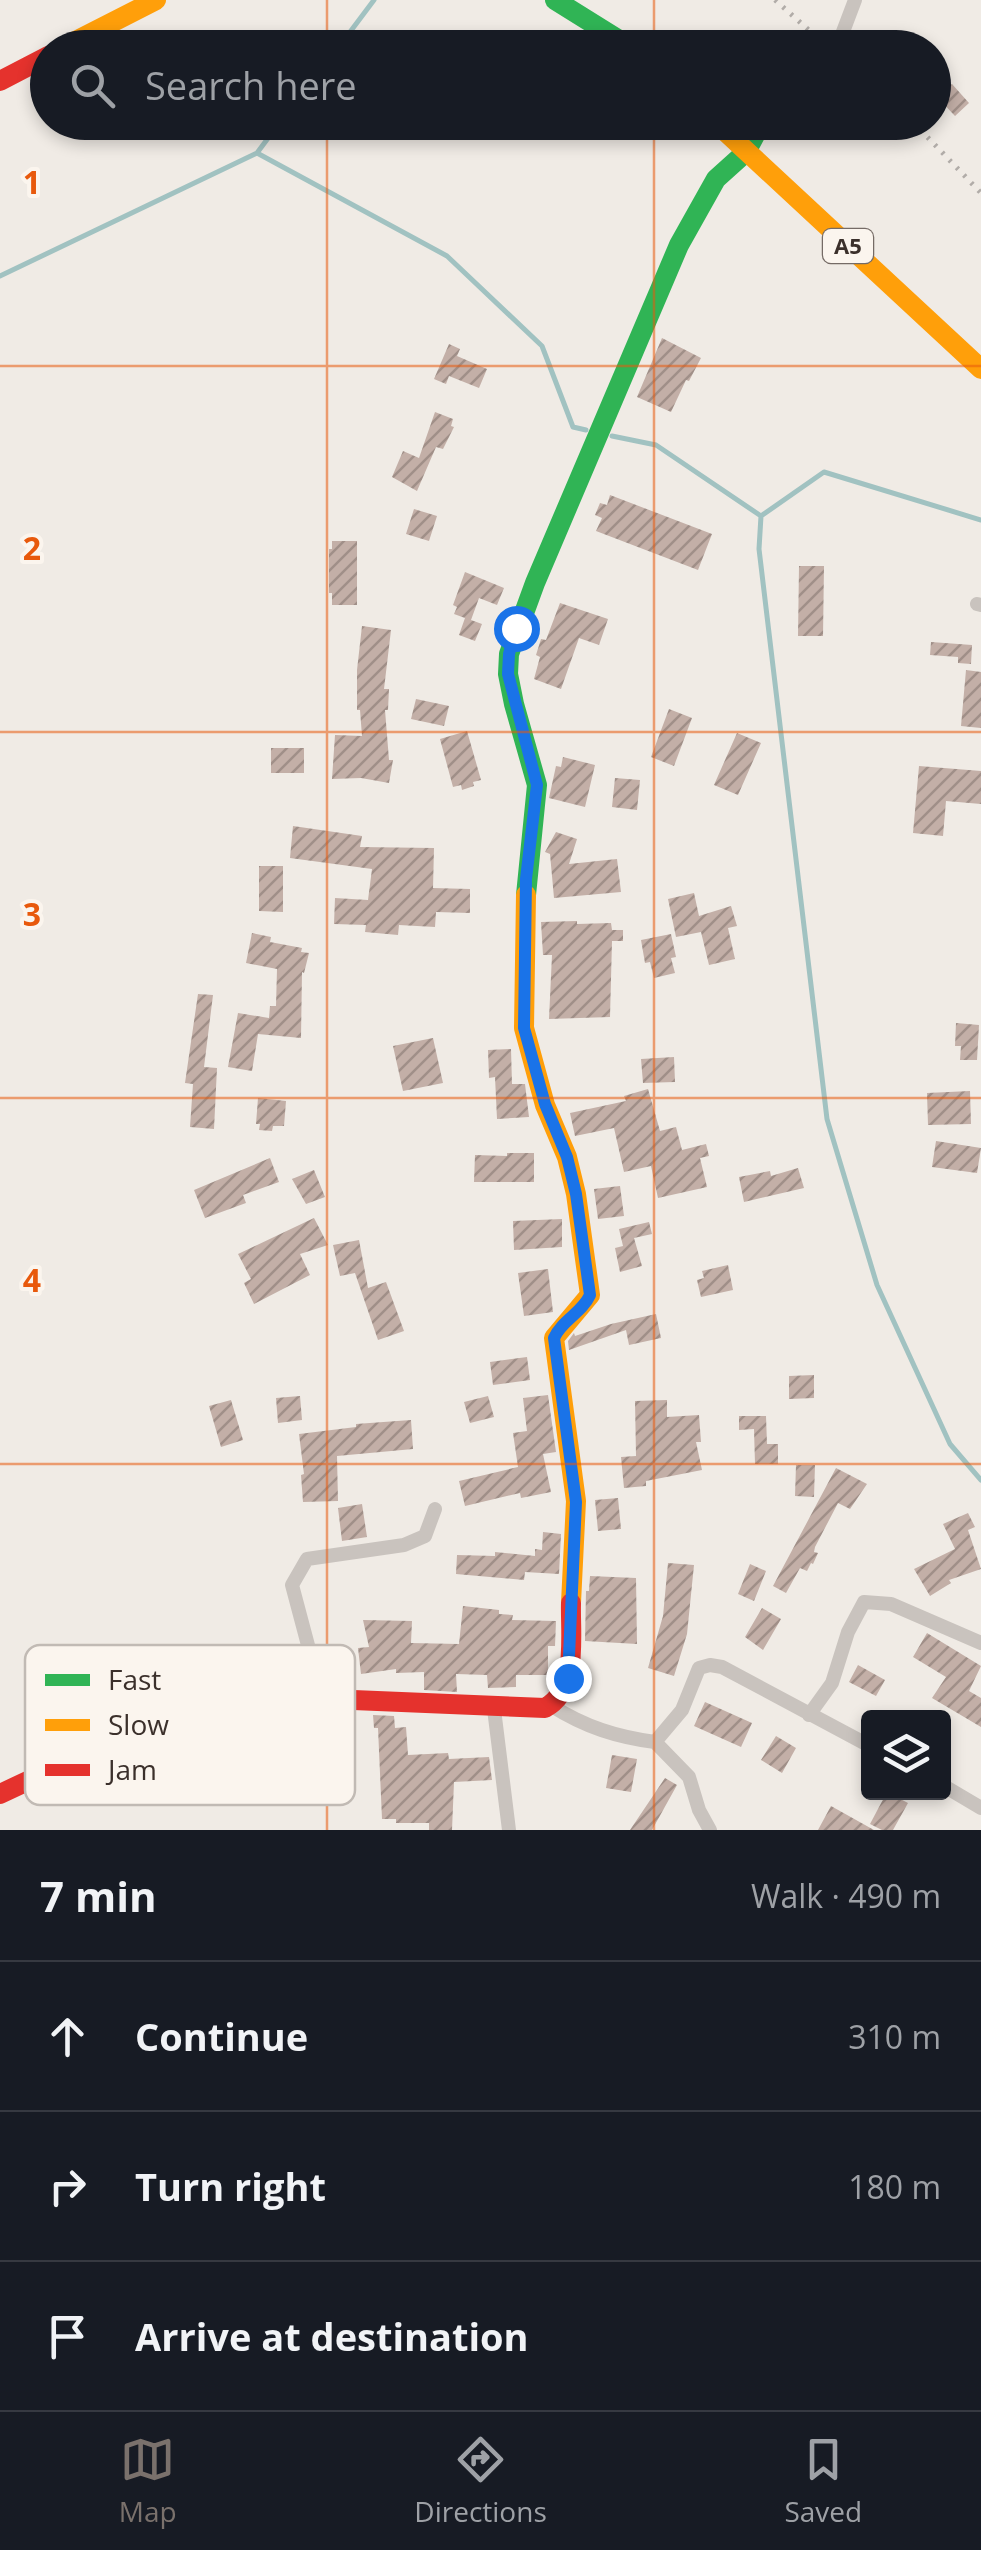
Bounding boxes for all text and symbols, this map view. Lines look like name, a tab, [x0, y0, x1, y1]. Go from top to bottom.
search box	[30, 30, 951, 140]
icon: search	[65, 58, 120, 113]
text: Search here	[145, 59, 357, 111]
text: 1	[23, 160, 41, 203]
road number: A5	[823, 229, 873, 263]
text: 2	[23, 526, 41, 569]
route start	[494, 606, 540, 652]
text: 3	[23, 892, 41, 935]
text: 4	[23, 1258, 41, 1301]
legend	[25, 1645, 355, 1805]
route end	[546, 1656, 592, 1702]
text: Fast	[108, 1660, 161, 1698]
text: Slow	[108, 1705, 169, 1743]
map controls	[861, 1710, 951, 1800]
button: layers	[861, 1710, 951, 1800]
text: Jam	[105, 1750, 157, 1788]
text: 7 min	[40, 1867, 157, 1924]
text: Walk · 490 m	[751, 1874, 941, 1917]
icon: ahead	[40, 2009, 95, 2064]
text: Continue	[135, 2010, 308, 2062]
text: 310 m	[848, 2015, 941, 2058]
icon: right	[40, 2159, 95, 2214]
text: Turn right	[135, 2160, 326, 2212]
text: 180 m	[848, 2165, 941, 2208]
icon: arrive	[40, 2309, 95, 2364]
text: Arrive at destination	[135, 2310, 529, 2362]
tab: Map	[119, 2432, 177, 2530]
tab: Directions	[414, 2432, 547, 2530]
tab: Saved	[784, 2432, 862, 2530]

